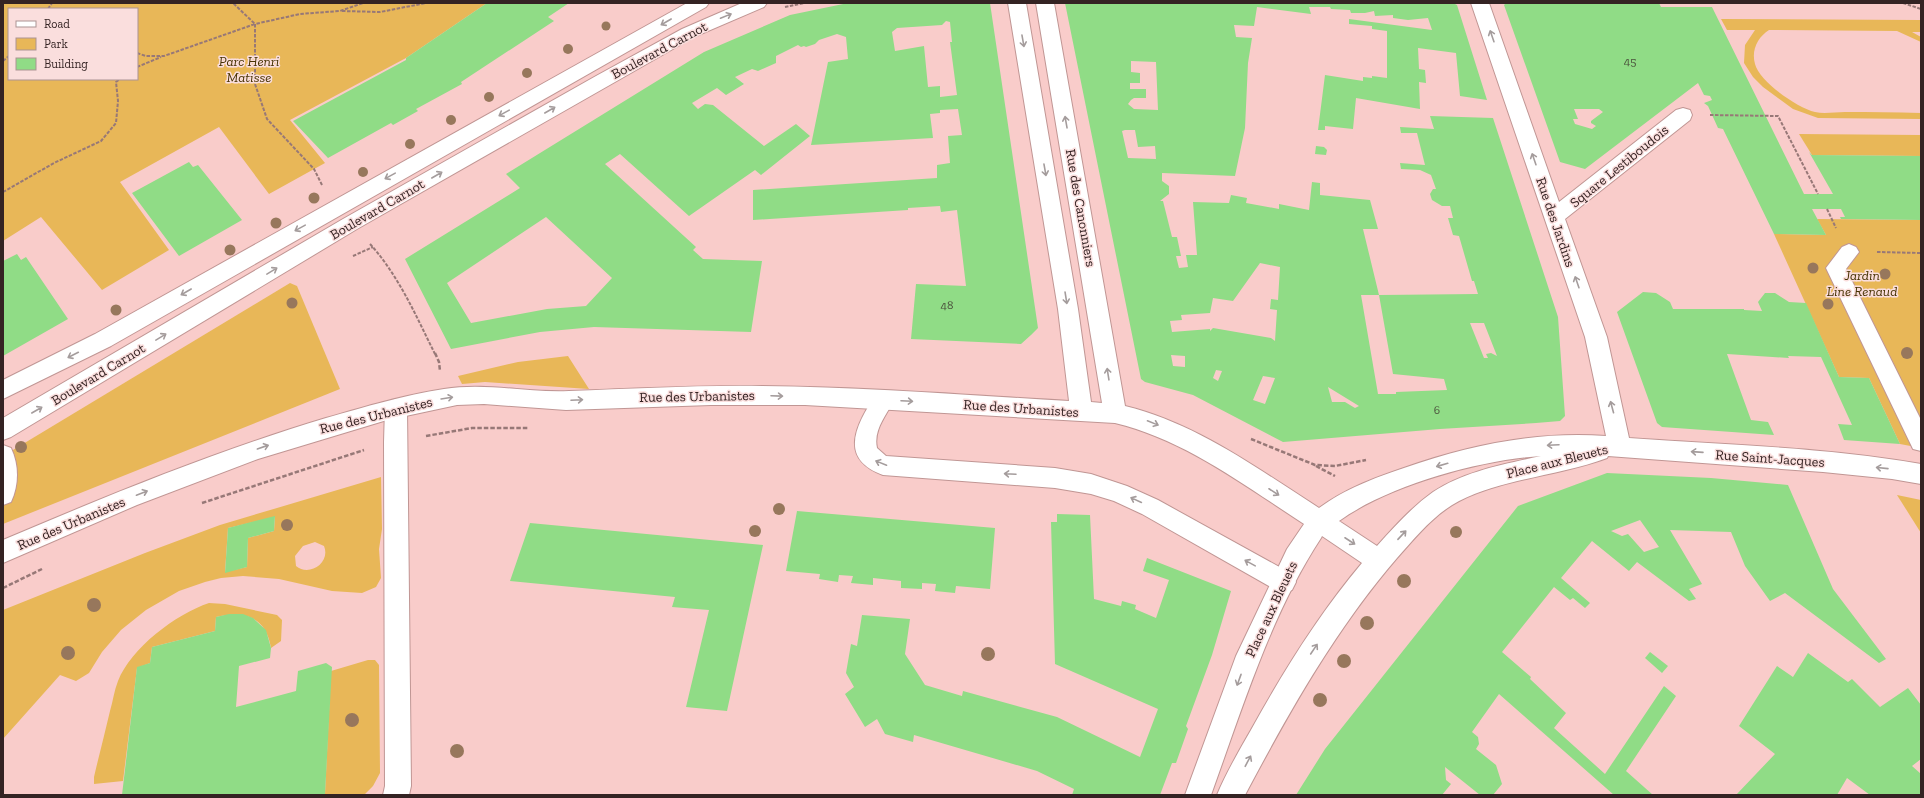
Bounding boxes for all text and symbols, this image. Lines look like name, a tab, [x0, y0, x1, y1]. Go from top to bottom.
legend	[8, 8, 138, 80]
one-way arrow	[719, 12, 731, 19]
text: Road	[44, 17, 70, 31]
street label: Boulevard Carnot	[608, 18, 711, 83]
one-way arrow	[660, 18, 672, 26]
one-way arrow	[1488, 30, 1495, 43]
one-way arrow	[1020, 35, 1028, 48]
text: Park	[44, 37, 69, 51]
park label: Parc Henri Matisse	[219, 53, 279, 86]
house number: 45	[1624, 54, 1636, 68]
text: Building	[44, 57, 88, 71]
one-way arrow	[544, 106, 556, 114]
one-way arrow	[498, 110, 510, 117]
one-way arrow	[1062, 116, 1070, 129]
street label: Square Lestiboudois	[1567, 121, 1672, 211]
street label: Rue des Canonniers	[1062, 148, 1099, 268]
one-way arrow	[1530, 154, 1538, 166]
one-way arrow	[1041, 163, 1049, 176]
one-way arrow	[431, 170, 443, 178]
one-way arrow	[385, 173, 397, 181]
street label: Boulevard Carnot	[327, 175, 428, 243]
street label: Rue des Jardins	[1532, 175, 1579, 269]
one-way arrow	[294, 225, 306, 233]
one-way arrow	[266, 266, 278, 274]
park label: Jardin Line Renaud	[1827, 267, 1897, 300]
one-way arrow	[1573, 276, 1580, 289]
one-way arrow	[181, 288, 193, 296]
one-way arrow	[1063, 291, 1071, 304]
house number: 48	[941, 298, 953, 312]
one-way arrow	[155, 333, 167, 341]
street label: Boulevard Carnot	[48, 339, 149, 409]
one-way arrow	[67, 352, 79, 359]
one-way arrow	[1104, 368, 1112, 381]
street label: Rue des Urbanistes	[639, 387, 755, 406]
one-way arrow	[770, 392, 783, 400]
street label: Rue des Urbanistes	[318, 393, 434, 438]
one-way arrow	[440, 394, 453, 402]
one-way arrow	[570, 396, 583, 404]
street label: Rue des Urbanistes	[963, 396, 1079, 421]
one-way arrow	[900, 397, 913, 405]
one-way arrow	[1607, 401, 1615, 414]
house number: 6	[1434, 403, 1440, 417]
one-way arrow	[31, 406, 43, 414]
one-way arrow	[1146, 420, 1158, 428]
street label: Place aux Bleuets	[1505, 441, 1610, 482]
one-way arrow	[1546, 441, 1559, 449]
one-way arrow	[257, 443, 269, 451]
street label: Rue Saint-Jacques	[1715, 446, 1825, 471]
one-way arrow	[1691, 449, 1704, 456]
one-way arrow	[875, 458, 887, 466]
one-way arrow	[1435, 462, 1448, 470]
one-way arrow	[1876, 464, 1889, 471]
one-way arrow	[1004, 471, 1017, 478]
one-way arrow	[1269, 487, 1280, 496]
one-way arrow	[135, 489, 147, 497]
street label: Rue des Urbanistes	[15, 493, 128, 554]
one-way arrow	[1130, 496, 1142, 503]
one-way arrow	[1397, 530, 1407, 540]
one-way arrow	[1344, 537, 1355, 545]
street label: Place aux Bleuets	[1242, 558, 1301, 660]
one-way arrow	[1244, 559, 1256, 566]
one-way arrow	[1310, 643, 1318, 654]
one-way arrow	[1235, 674, 1243, 686]
one-way arrow	[1245, 755, 1253, 767]

